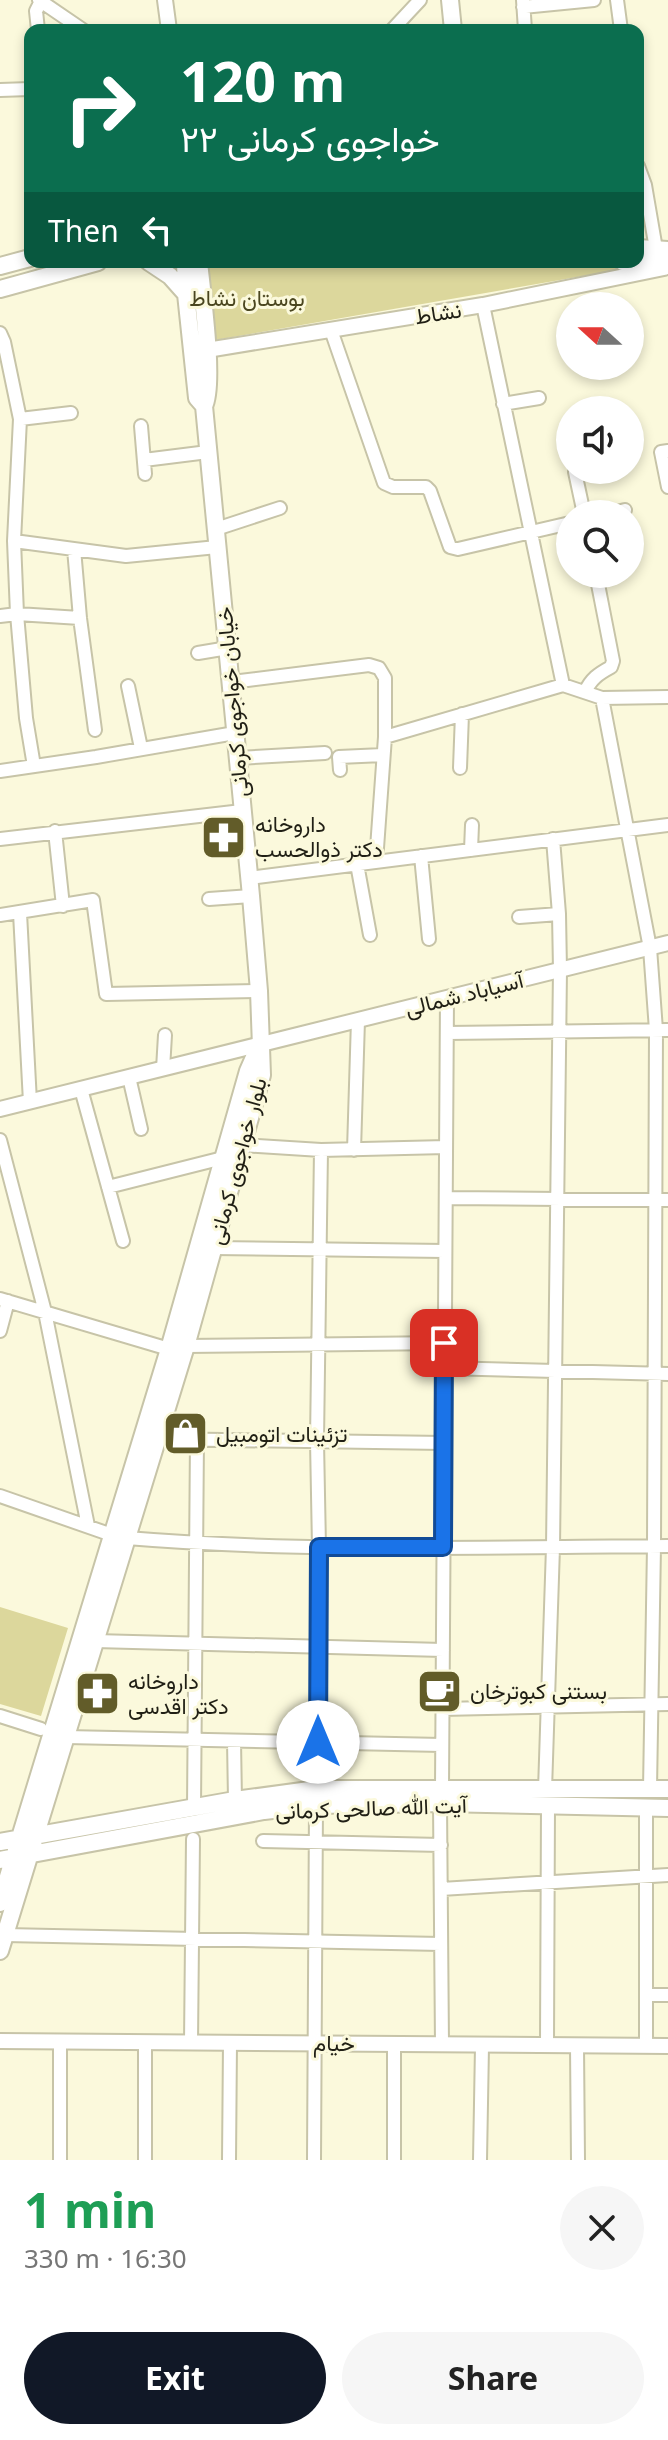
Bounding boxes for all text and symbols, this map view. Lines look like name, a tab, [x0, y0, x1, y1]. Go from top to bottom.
text: 120 m	[180, 42, 345, 118]
icon: right	[48, 56, 152, 160]
text: خواجوی کرمانی ۲۲	[180, 114, 440, 163]
icon: left	[135, 208, 179, 252]
text: Then	[48, 210, 119, 251]
park label: بوستان نشاط	[189, 282, 305, 312]
north arrow	[556, 292, 644, 380]
map controls	[556, 292, 644, 588]
street label: نشاط	[412, 294, 463, 330]
button: sound	[556, 396, 644, 484]
button: search	[556, 500, 644, 588]
street label: خیابان خواجوی کرمانی	[208, 605, 254, 799]
place label: داروخانه دکتر ذوالحسب	[255, 808, 383, 863]
pharmacy icon: داروخانه دکتر ذوالحسب	[200, 813, 248, 861]
street label: آسیاباد شمالی	[401, 963, 528, 1022]
street label: بلوار خواجوی کرمانی	[199, 1074, 273, 1248]
pin	[410, 1309, 478, 1377]
icon: arrive	[422, 1321, 466, 1365]
shop icon: تزئینات اتومبیل	[161, 1410, 209, 1458]
place label: تزئینات اتومبیل	[216, 1418, 348, 1448]
place label: داروخانه دکتر اقدسی	[128, 1665, 229, 1720]
cafe icon: بستنی کبوترخان	[415, 1667, 463, 1715]
pharmacy icon: داروخانه دکتر اقدسی	[73, 1670, 121, 1718]
place label: بستنی کبوترخان	[470, 1675, 607, 1705]
position arrow	[276, 1700, 360, 1784]
street label: آیت الله صالحی کرمانی	[275, 1789, 469, 1825]
street label: خیام	[313, 2027, 355, 2058]
text: 1 min	[24, 2177, 156, 2242]
button: close	[560, 2186, 644, 2270]
text: 330 m · 16:30	[24, 2240, 187, 2276]
button: Exit	[24, 2332, 326, 2424]
button: Share	[342, 2332, 644, 2424]

